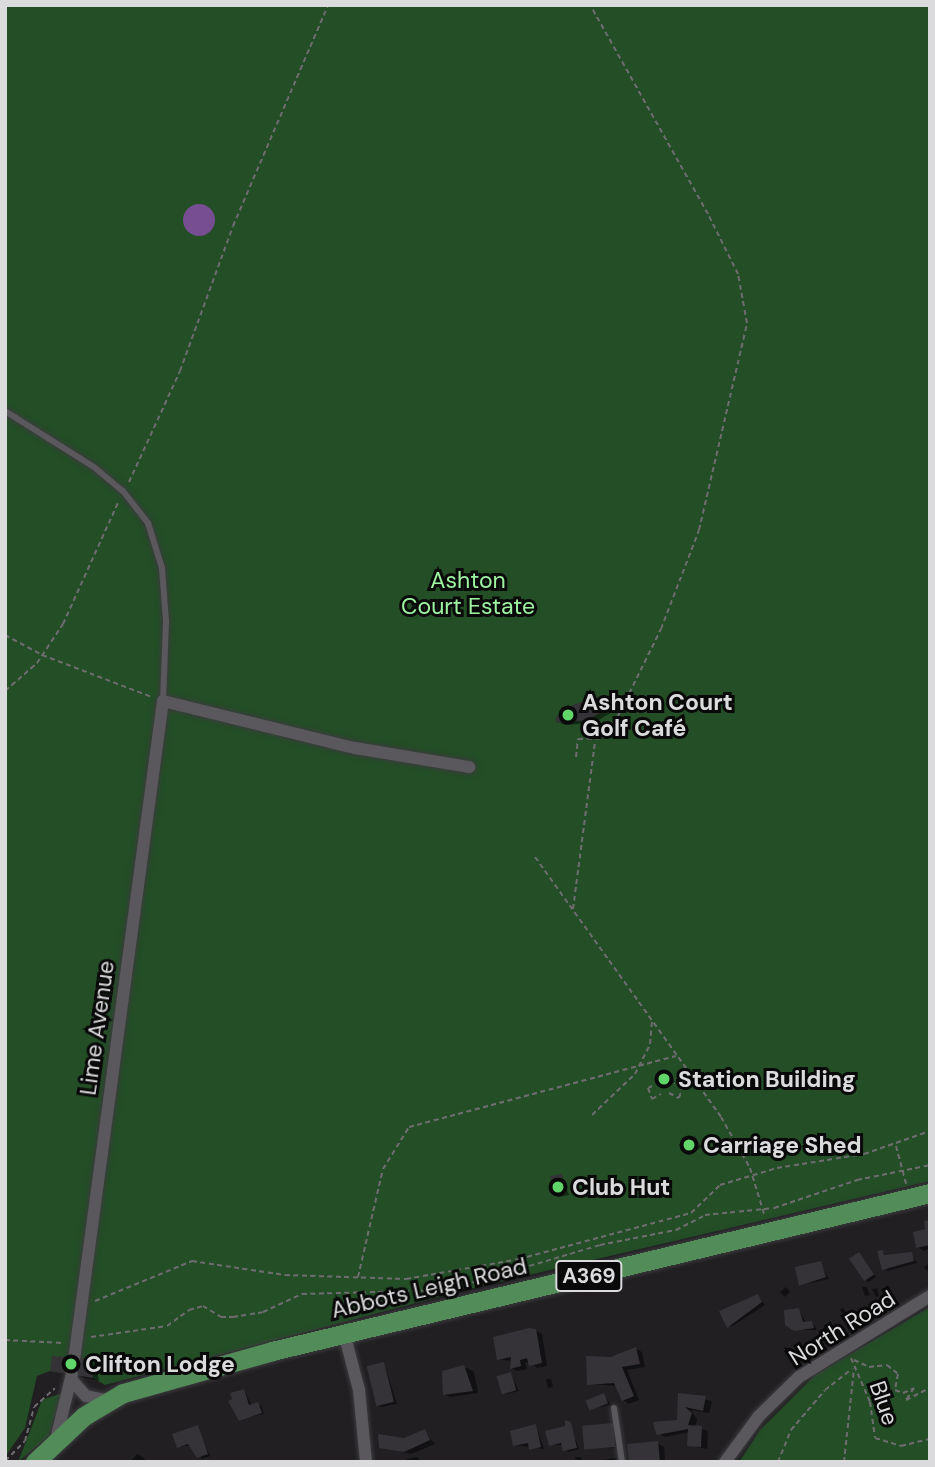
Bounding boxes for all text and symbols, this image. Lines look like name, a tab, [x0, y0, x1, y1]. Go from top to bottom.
park label: Ashton Court Estate	[401, 566, 535, 620]
place label: Ashton Court Golf Café	[582, 688, 733, 742]
marker: Ashton Court Golf Café	[560, 707, 576, 723]
street label: Lime Avenue	[74, 959, 120, 1097]
place label: Station Building	[678, 1065, 856, 1093]
marker: Station Building	[656, 1071, 672, 1087]
place label: Carriage Shed	[703, 1131, 862, 1159]
marker: Carriage Shed	[681, 1137, 697, 1153]
place label: Club Hut	[572, 1173, 670, 1201]
marker: Club Hut	[550, 1179, 566, 1195]
street label: Abbots Leigh Road	[329, 1252, 529, 1324]
road number: A369	[554, 1258, 624, 1294]
street label: North Road	[784, 1285, 900, 1371]
place label: Clifton Lodge	[85, 1350, 235, 1378]
marker: Clifton Lodge	[63, 1356, 79, 1372]
street label: Blue	[864, 1377, 904, 1429]

